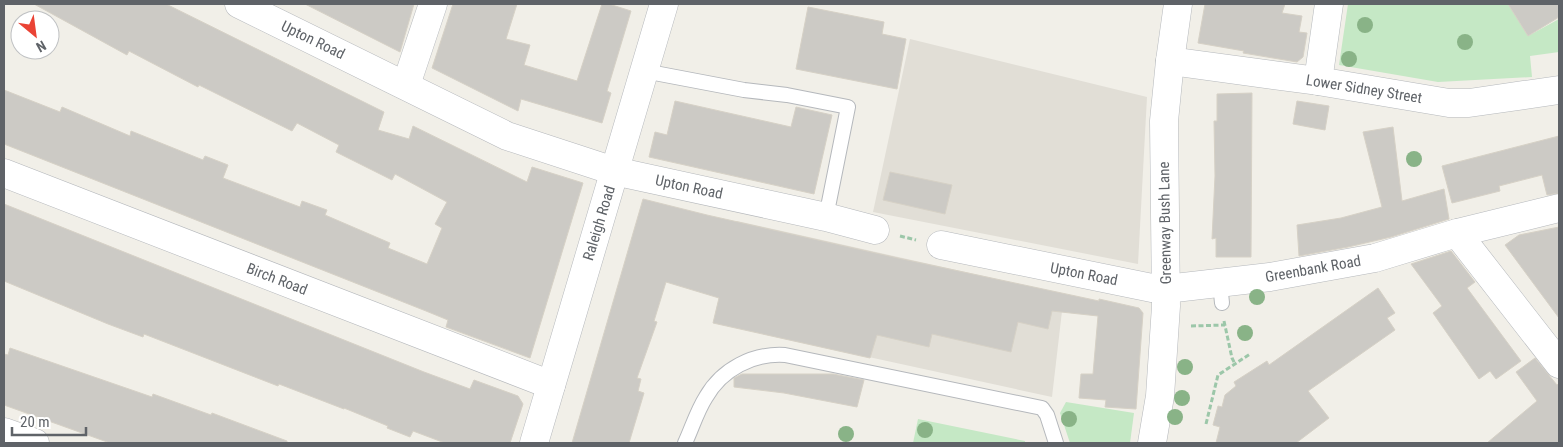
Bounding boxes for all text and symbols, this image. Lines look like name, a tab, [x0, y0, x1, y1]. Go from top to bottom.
north arrow	[10, 10, 60, 60]
street label: Upton Road	[278, 17, 348, 63]
text: N	[34, 37, 49, 55]
street label: Lower Sidney Street	[1305, 71, 1423, 107]
street label: Greenway Bush Lane	[1155, 161, 1175, 285]
street label: Upton Road	[654, 171, 724, 203]
street label: Raleigh Road	[579, 183, 619, 263]
street label: Greenbank Road	[1264, 252, 1362, 286]
street label: Birch Road	[244, 259, 310, 299]
street label: Upton Road	[1049, 259, 1119, 289]
scale bar	[12, 404, 86, 436]
text: 20 m	[20, 413, 50, 431]

